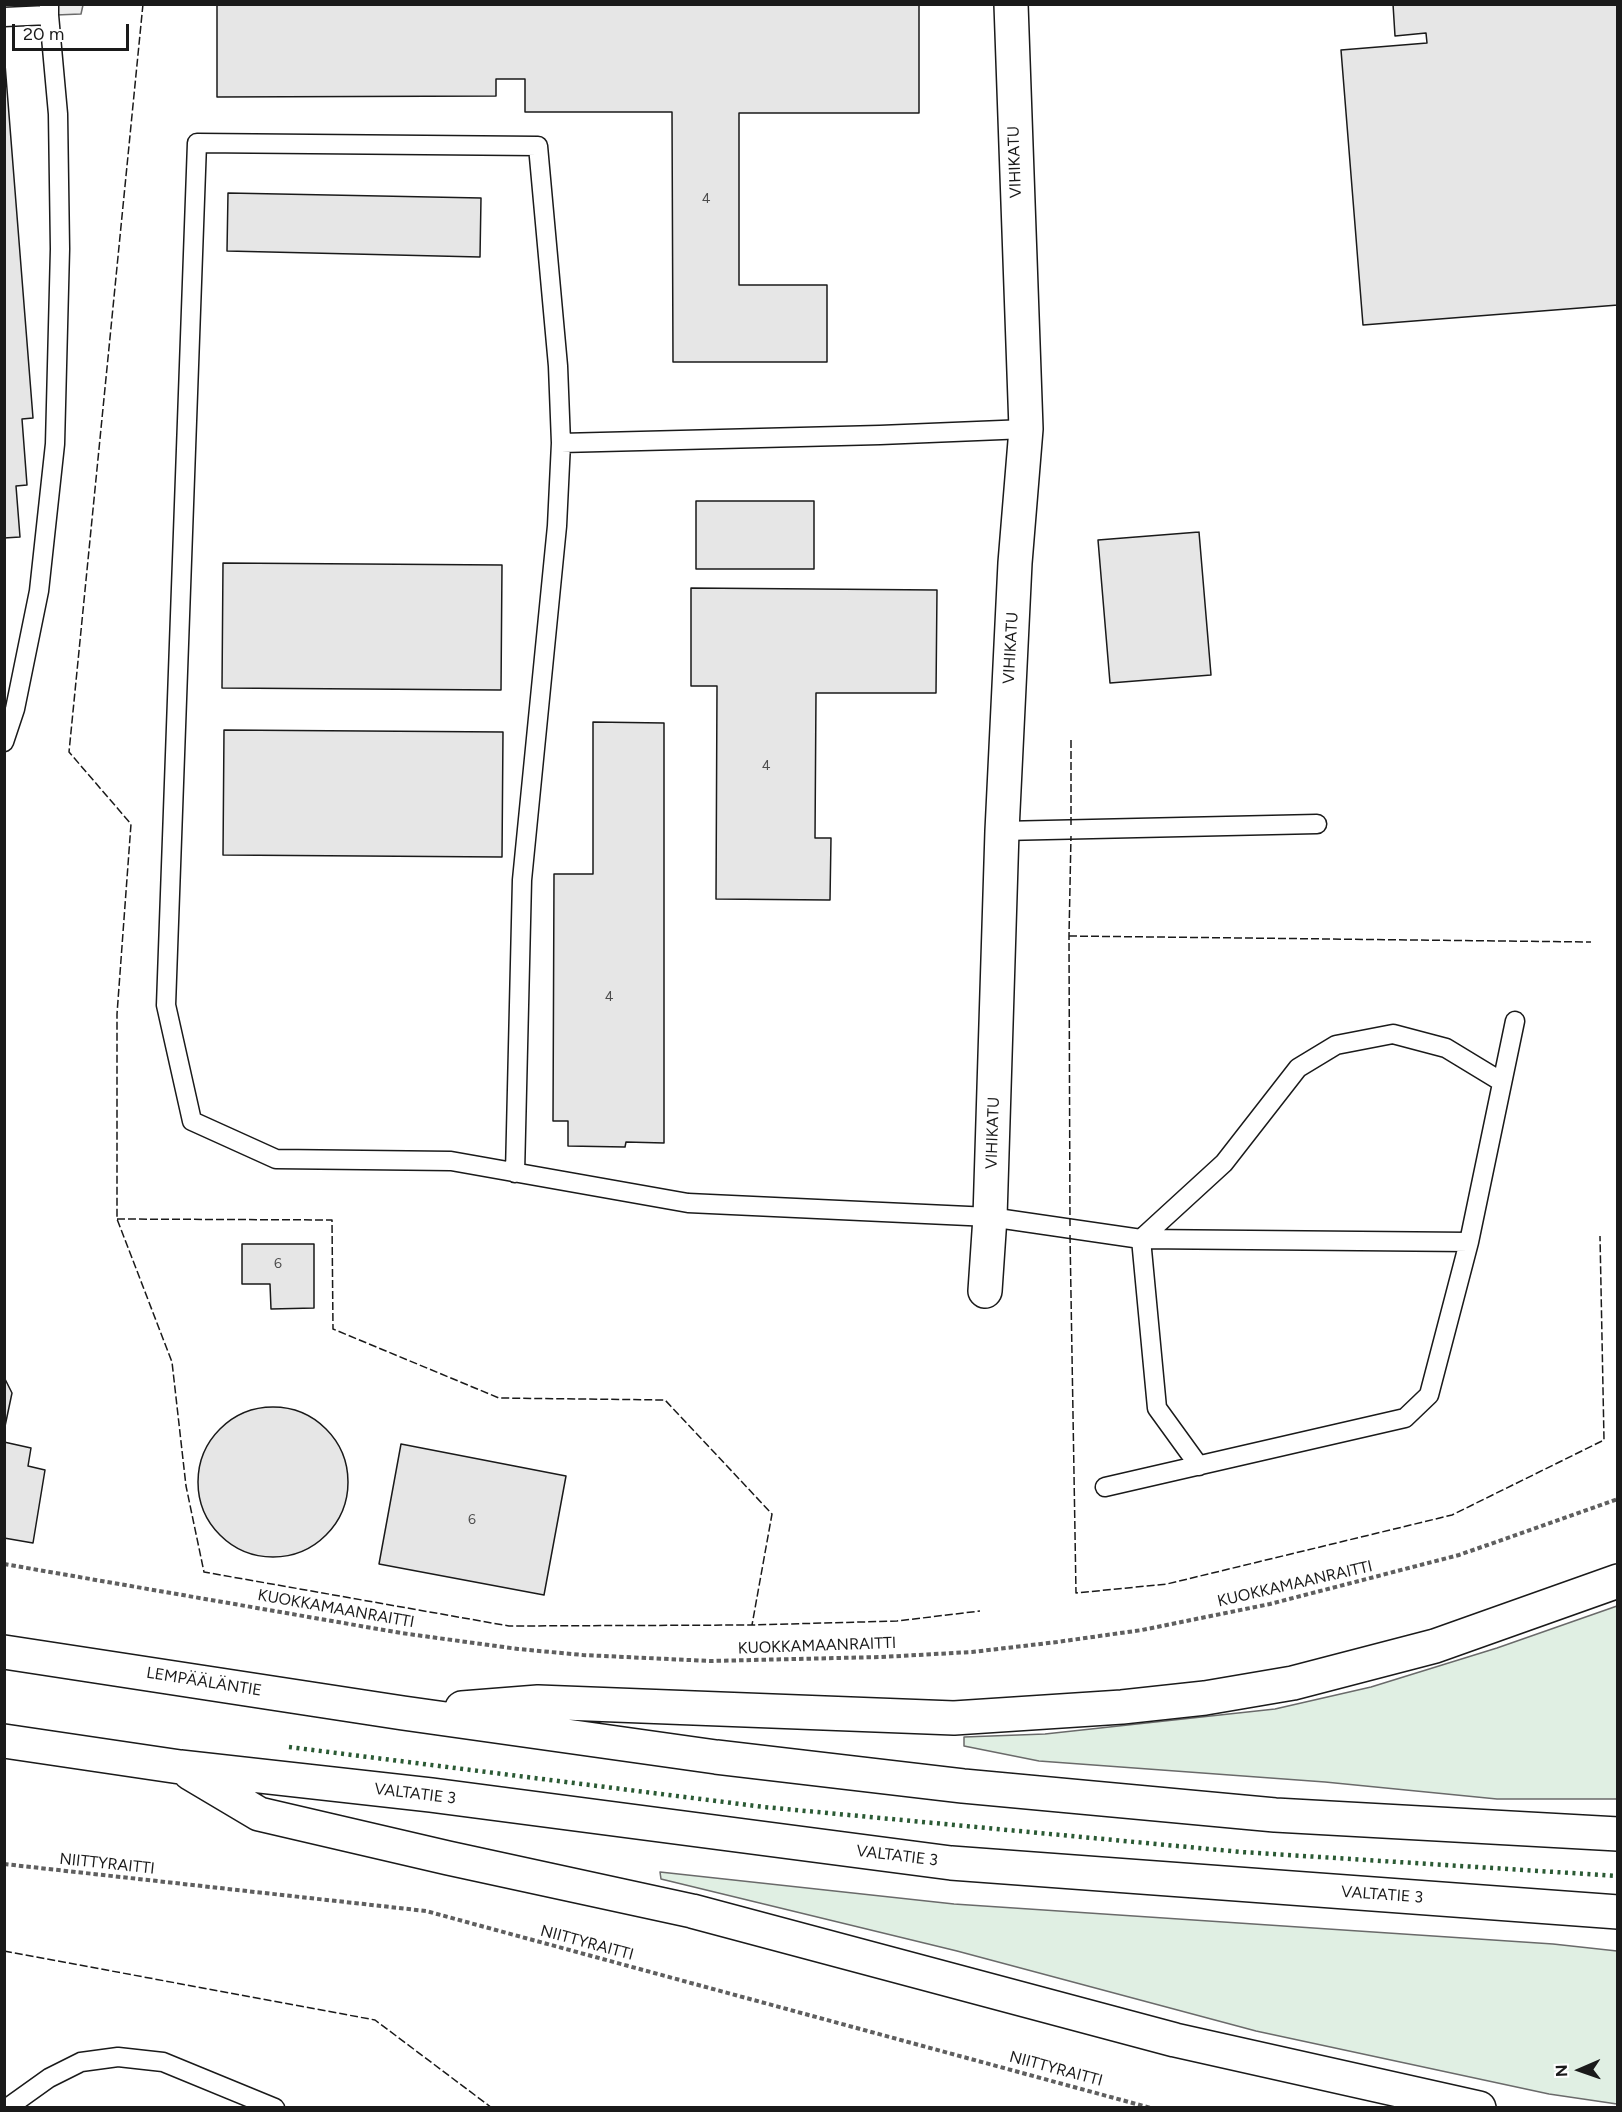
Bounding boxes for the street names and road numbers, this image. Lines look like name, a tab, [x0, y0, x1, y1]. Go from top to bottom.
street label: VIHIKATU	[1004, 126, 1026, 198]
street label: VIHIKATU	[1000, 611, 1022, 685]
street label: VIHIKATU	[982, 1097, 1004, 1169]
street label: KUOKKAMAANRAITTI	[1216, 1557, 1374, 1611]
street label: KUOKKAMAANRAITTI	[256, 1586, 416, 1632]
street label: KUOKKAMAANRAITTI	[737, 1634, 897, 1658]
street label: LEMPÄÄLÄNTIE	[145, 1663, 263, 1701]
street label: VALTATIE 3	[373, 1779, 457, 1809]
street label: VALTATIE 3	[855, 1841, 939, 1871]
street label: NIITTYRAITTI	[58, 1849, 156, 1879]
street label: VALTATIE 3	[1340, 1883, 1424, 1907]
street label: NIITTYRAITTI	[538, 1921, 636, 1965]
street label: NIITTYRAITTI	[1007, 2047, 1105, 2091]

